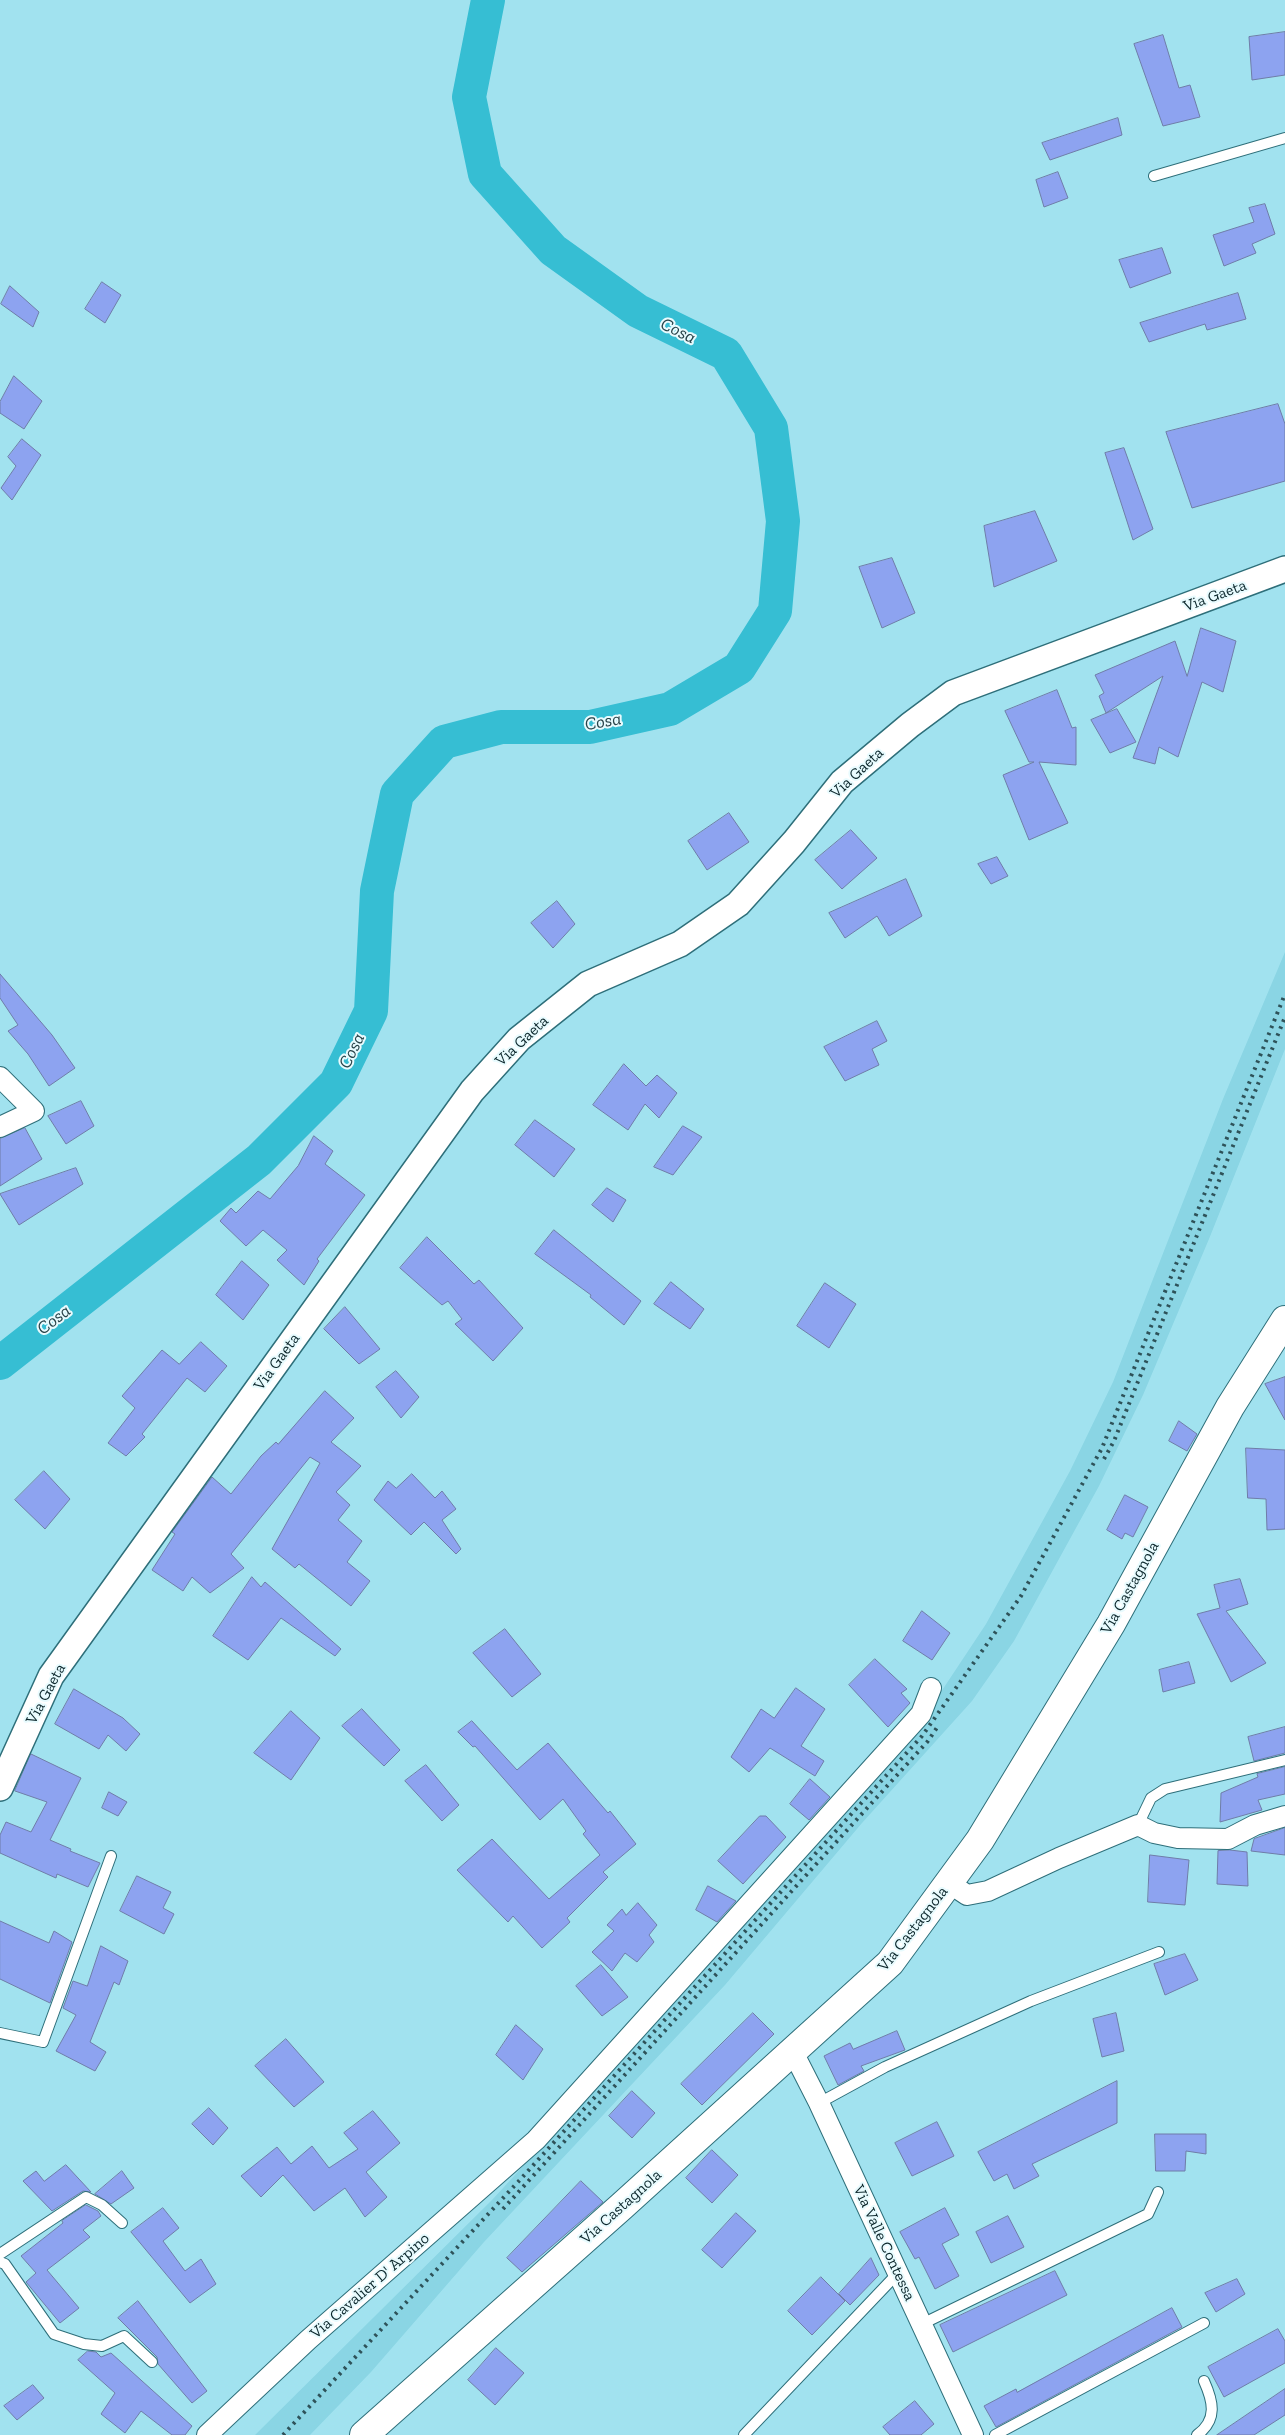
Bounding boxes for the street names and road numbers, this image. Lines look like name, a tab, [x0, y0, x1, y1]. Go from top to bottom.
street label: Via Gaeta	[1181, 576, 1249, 616]
street label: Via Gaeta	[826, 744, 888, 802]
street label: Via Gaeta	[491, 1012, 553, 1070]
street label: Via Gaeta	[250, 1330, 304, 1394]
street label: Via Castagnola	[1097, 1538, 1163, 1638]
street label: Via Gaeta	[22, 1660, 70, 1728]
street label: Via Castagnola	[874, 1883, 952, 1975]
street label: Via Castagnola	[576, 2165, 666, 2249]
street label: Via Valle Contessa	[849, 2182, 919, 2304]
street label: Via Cavalier D' Arpino	[306, 2229, 434, 2343]

